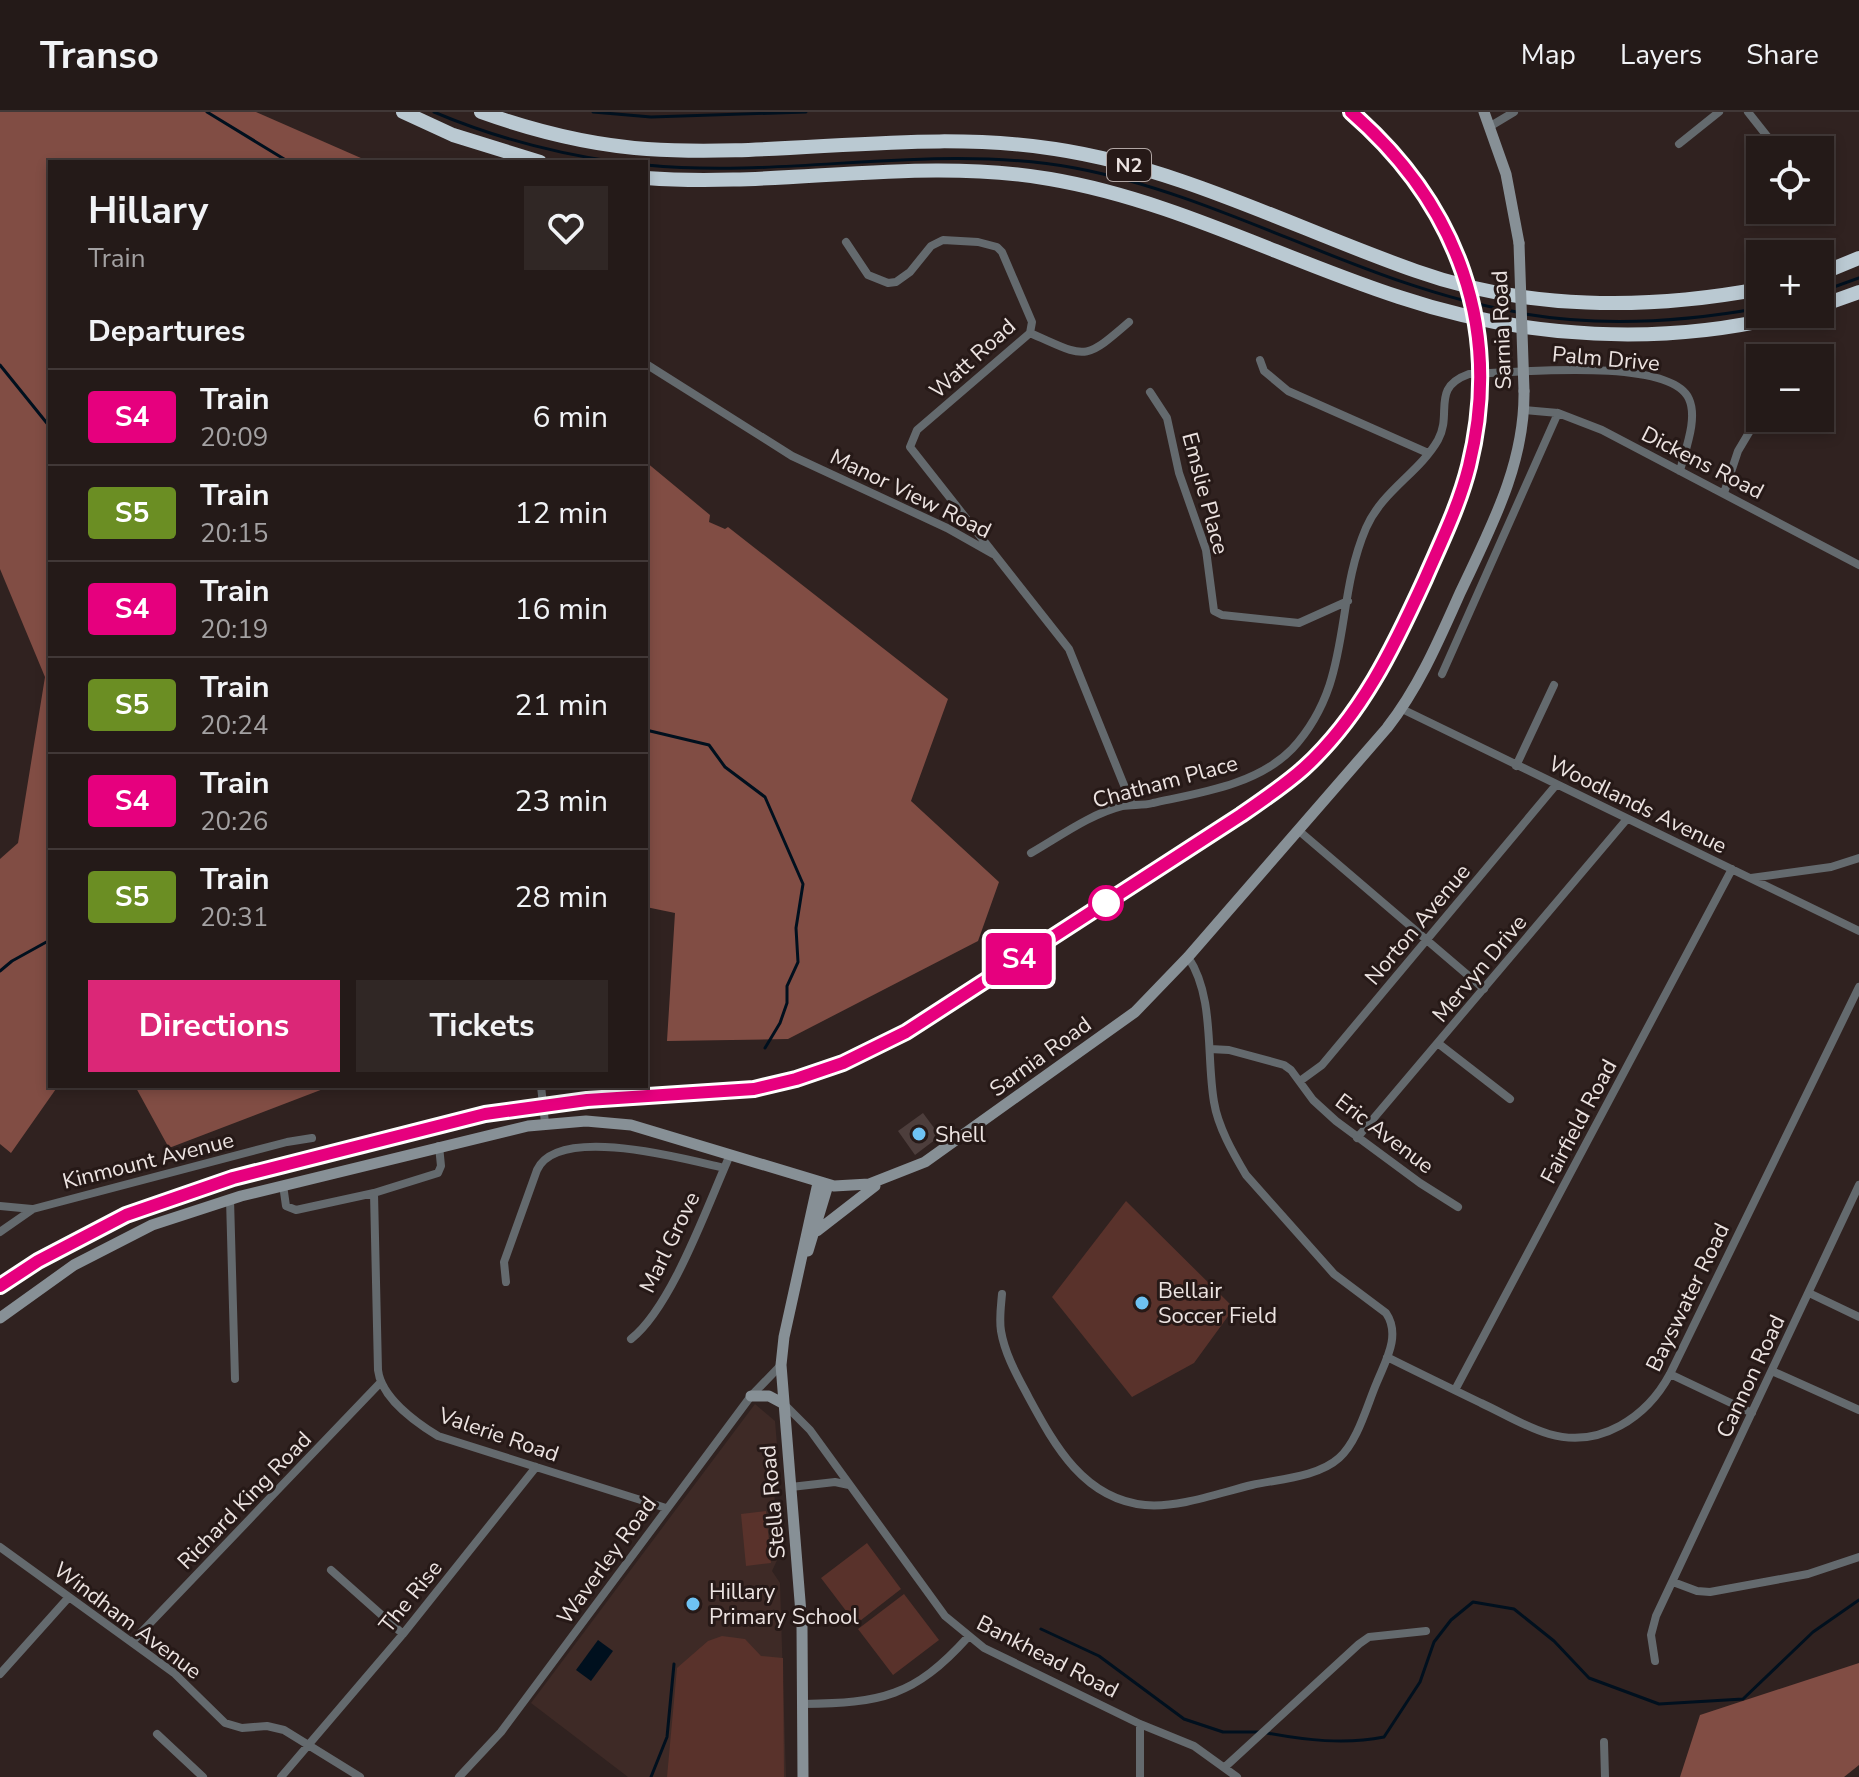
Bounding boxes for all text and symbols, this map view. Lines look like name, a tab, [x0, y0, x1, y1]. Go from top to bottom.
text: Transo	[40, 30, 159, 81]
text: Map	[1521, 36, 1576, 74]
text: Layers	[1620, 36, 1702, 74]
text: Share	[1746, 36, 1819, 74]
map controls	[1746, 136, 1834, 432]
button: locate	[1746, 136, 1834, 224]
road number: N2	[1107, 149, 1151, 181]
text: Hillary	[88, 185, 208, 236]
button: heart	[524, 186, 608, 270]
button: +	[1746, 240, 1834, 328]
text: Train	[88, 241, 145, 276]
street label: Sarnia Road	[1485, 270, 1519, 390]
text: Departures	[88, 311, 245, 352]
street label: Watt Road	[923, 312, 1022, 406]
street label: Palm Drive	[1551, 339, 1661, 379]
button: −	[1746, 344, 1834, 432]
text: Train	[200, 379, 270, 420]
text: 6 min	[533, 397, 608, 438]
text: S4	[115, 398, 149, 436]
street label: Dickens Road	[1636, 419, 1769, 507]
text: 20:09	[200, 420, 268, 455]
street label: Emslie Place	[1174, 429, 1236, 558]
street label: Manor View Road	[825, 442, 996, 546]
text: Train	[200, 475, 270, 516]
text: 12 min	[515, 493, 608, 534]
text: S5	[115, 494, 149, 532]
text: 20:15	[200, 516, 268, 551]
text: Train	[200, 571, 270, 612]
text: 16 min	[515, 589, 608, 630]
text: S4	[115, 590, 149, 628]
text: 20:19	[200, 612, 268, 647]
text: Train	[200, 667, 270, 708]
text: 21 min	[515, 685, 608, 726]
text: S5	[115, 686, 149, 724]
text: 20:24	[200, 708, 268, 743]
street label: Chatham Place	[1089, 748, 1241, 816]
street label: Woodlands Avenue	[1543, 749, 1732, 861]
text: Train	[200, 763, 270, 804]
text: 23 min	[515, 781, 608, 822]
text: S4	[115, 782, 149, 820]
text: 20:26	[200, 804, 268, 839]
street label: Norton Avenue	[1358, 858, 1477, 992]
text: Train	[200, 859, 270, 900]
text: 28 min	[515, 877, 608, 918]
text: S5	[115, 878, 149, 916]
unlabelled marker	[1089, 886, 1123, 920]
text: 20:31	[200, 900, 268, 935]
street label: Mervyn Drive	[1426, 908, 1534, 1029]
line badge: S4	[983, 933, 1055, 985]
text: S4	[1002, 940, 1036, 978]
button: Directions	[88, 980, 340, 1072]
button: Tickets	[356, 980, 608, 1072]
street label: Sarnia Road	[984, 1010, 1098, 1104]
street label: Fairfield Road	[1533, 1054, 1624, 1189]
street label: Eric Avenue	[1329, 1087, 1440, 1181]
place label: Shell	[935, 1120, 986, 1150]
street label: Kinmount Avenue	[59, 1125, 237, 1197]
marker: Shell	[910, 1125, 928, 1143]
street label: Marl Grove	[632, 1187, 707, 1298]
street label: Bayswater Road	[1639, 1218, 1737, 1377]
place label: Bellair Soccer Field	[1158, 1276, 1277, 1331]
marker: Bellair Soccer Field	[1133, 1294, 1151, 1312]
street label: Cannon Road	[1709, 1310, 1793, 1443]
street label: Valerie Road	[434, 1400, 563, 1470]
street label: Richard King Road	[171, 1425, 319, 1576]
street label: Stella Road	[753, 1444, 793, 1560]
street label: Waverley Road	[550, 1491, 663, 1631]
street label: The Rise	[372, 1554, 449, 1639]
street label: Windham Avenue	[47, 1555, 208, 1686]
place label: Hillary Primary School	[709, 1577, 859, 1632]
marker: Hillary Primary School	[684, 1595, 702, 1613]
street label: Bankhead Road	[971, 1608, 1124, 1706]

